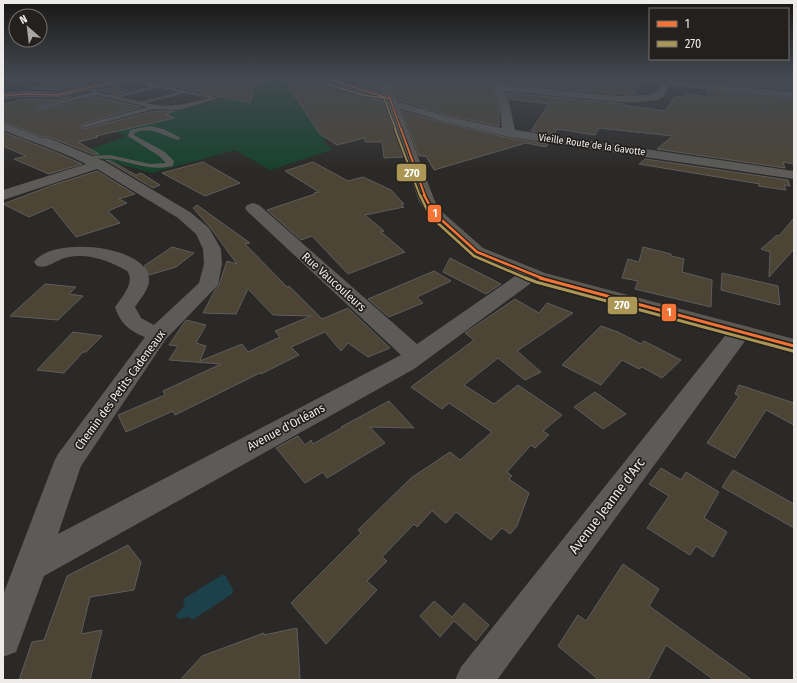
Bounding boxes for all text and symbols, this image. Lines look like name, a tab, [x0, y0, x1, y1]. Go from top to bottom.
north arrow	[8, 8, 48, 48]
legend	[649, 8, 789, 60]
text: N	[18, 12, 30, 27]
text: 1	[685, 17, 690, 31]
text: 270	[685, 37, 701, 51]
street label: Vieille Route de la Gavotte	[538, 132, 646, 158]
line badge: 270	[396, 163, 427, 182]
text: 270	[403, 167, 420, 180]
line badge: 1	[427, 204, 442, 223]
text: 1	[433, 207, 437, 220]
street label: Rue Vaucouleurs	[299, 250, 369, 314]
line badge: 270	[607, 296, 638, 315]
text: 270	[613, 299, 630, 312]
line badge: 1	[661, 303, 677, 322]
text: 1	[667, 306, 671, 319]
street label: Chemin des Petits Cadeneaux	[72, 327, 169, 453]
street label: Avenue d'Orléans	[245, 401, 327, 453]
street label: Avenue Jeanne d'Arc	[565, 455, 649, 557]

